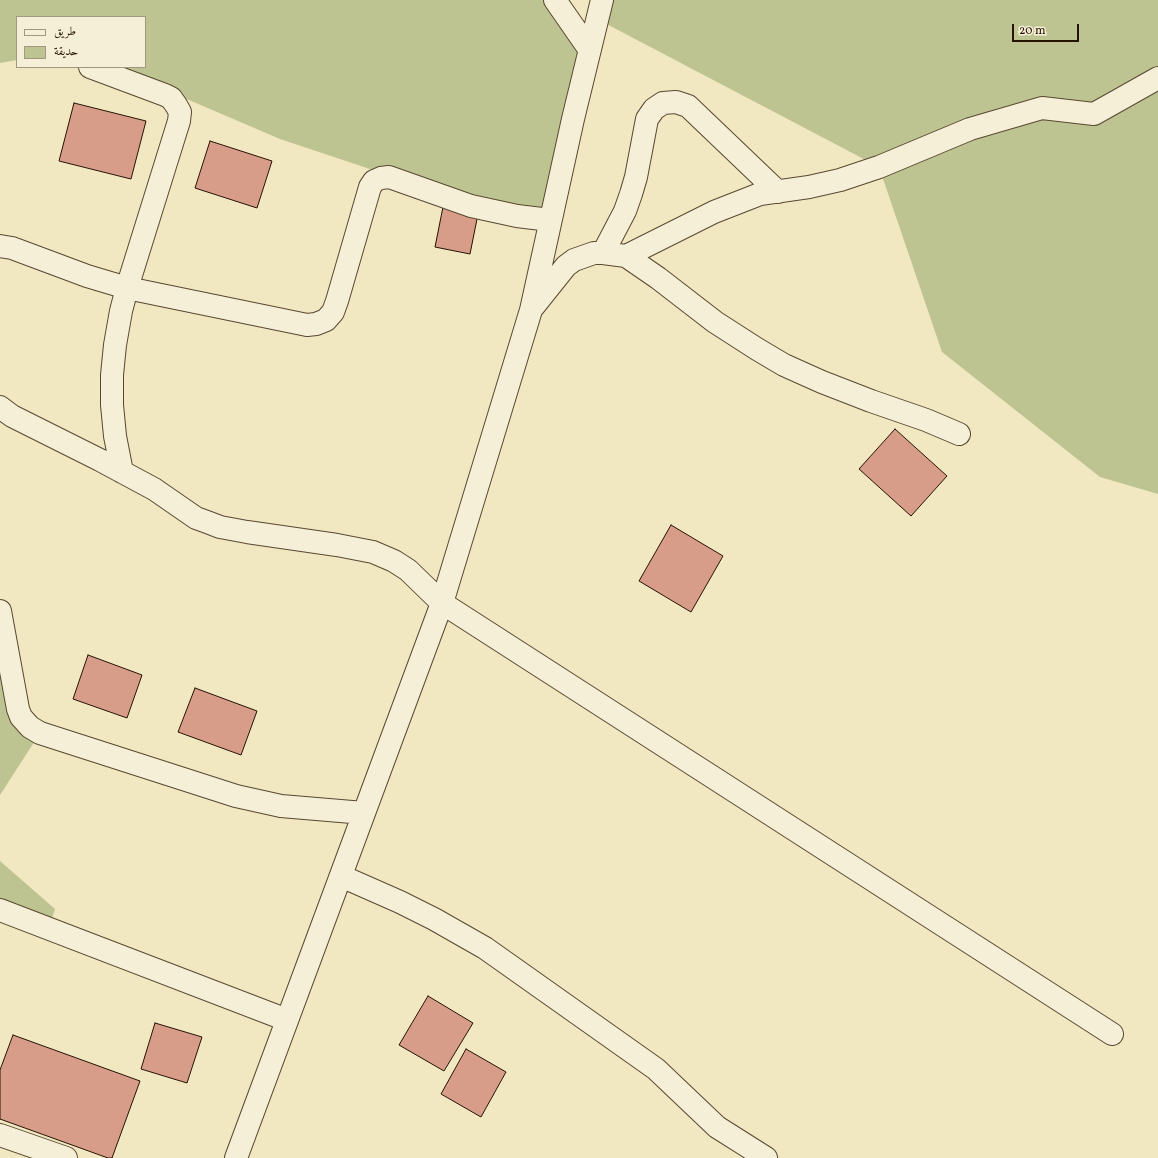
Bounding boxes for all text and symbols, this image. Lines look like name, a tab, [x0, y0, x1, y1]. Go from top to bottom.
legend	[16, 16, 146, 68]
scale bar	[1014, 16, 1081, 42]
text: 20 m	[1019, 23, 1046, 39]
text: طريق	[54, 24, 76, 40]
text: حديقة	[54, 44, 78, 60]

